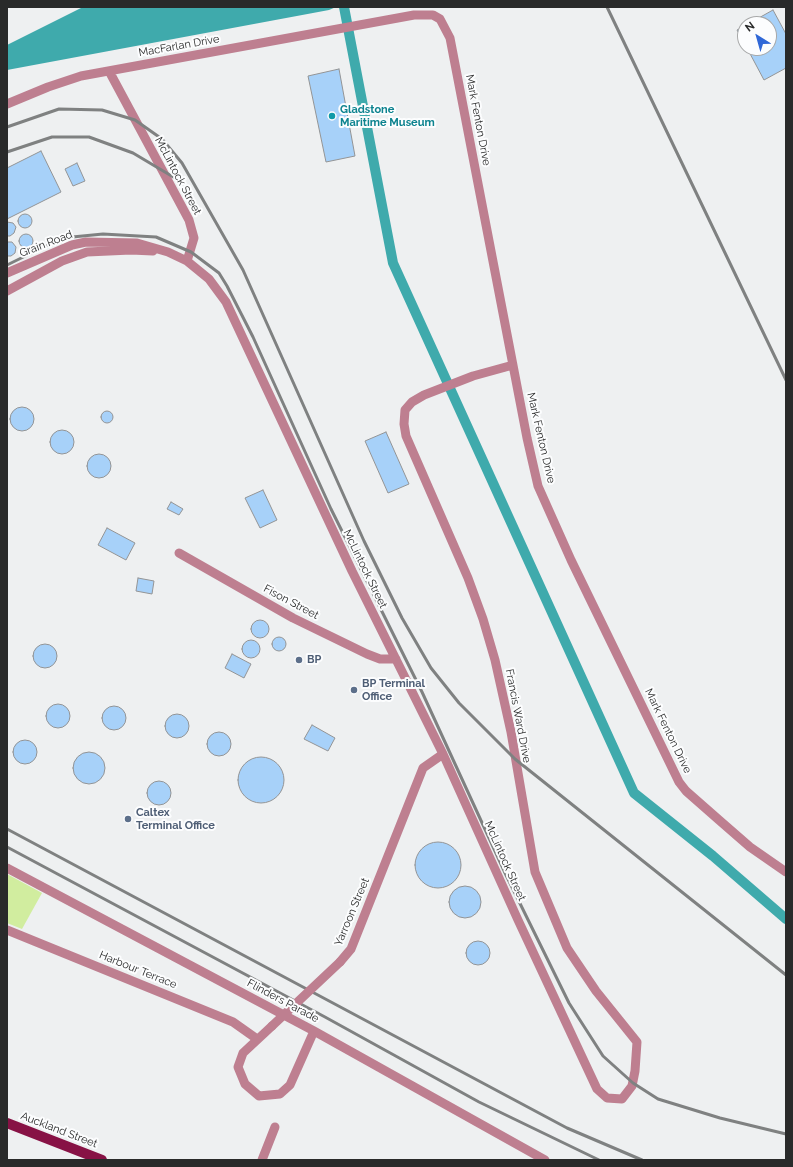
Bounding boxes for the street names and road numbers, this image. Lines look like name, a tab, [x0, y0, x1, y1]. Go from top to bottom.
street label: MacFarlan Drive	[138, 32, 220, 60]
street label: Mark Fenton Drive	[463, 73, 493, 167]
street label: McLintock Street	[152, 135, 204, 217]
street label: Grain Road	[18, 228, 74, 260]
street label: Mark Fenton Drive	[524, 391, 558, 485]
street label: McLintock Street	[340, 527, 390, 611]
street label: Fison Street	[261, 582, 321, 622]
street label: Francis Ward Drive	[502, 668, 534, 764]
street label: Mark Fenton Drive	[642, 686, 694, 776]
street label: McLintock Street	[481, 819, 529, 903]
street label: Yarroon Street	[332, 876, 372, 948]
street label: Harbour Terrace	[97, 948, 179, 992]
street label: Flinders Parade	[245, 977, 321, 1025]
street label: Auckland Street	[19, 1109, 99, 1151]

